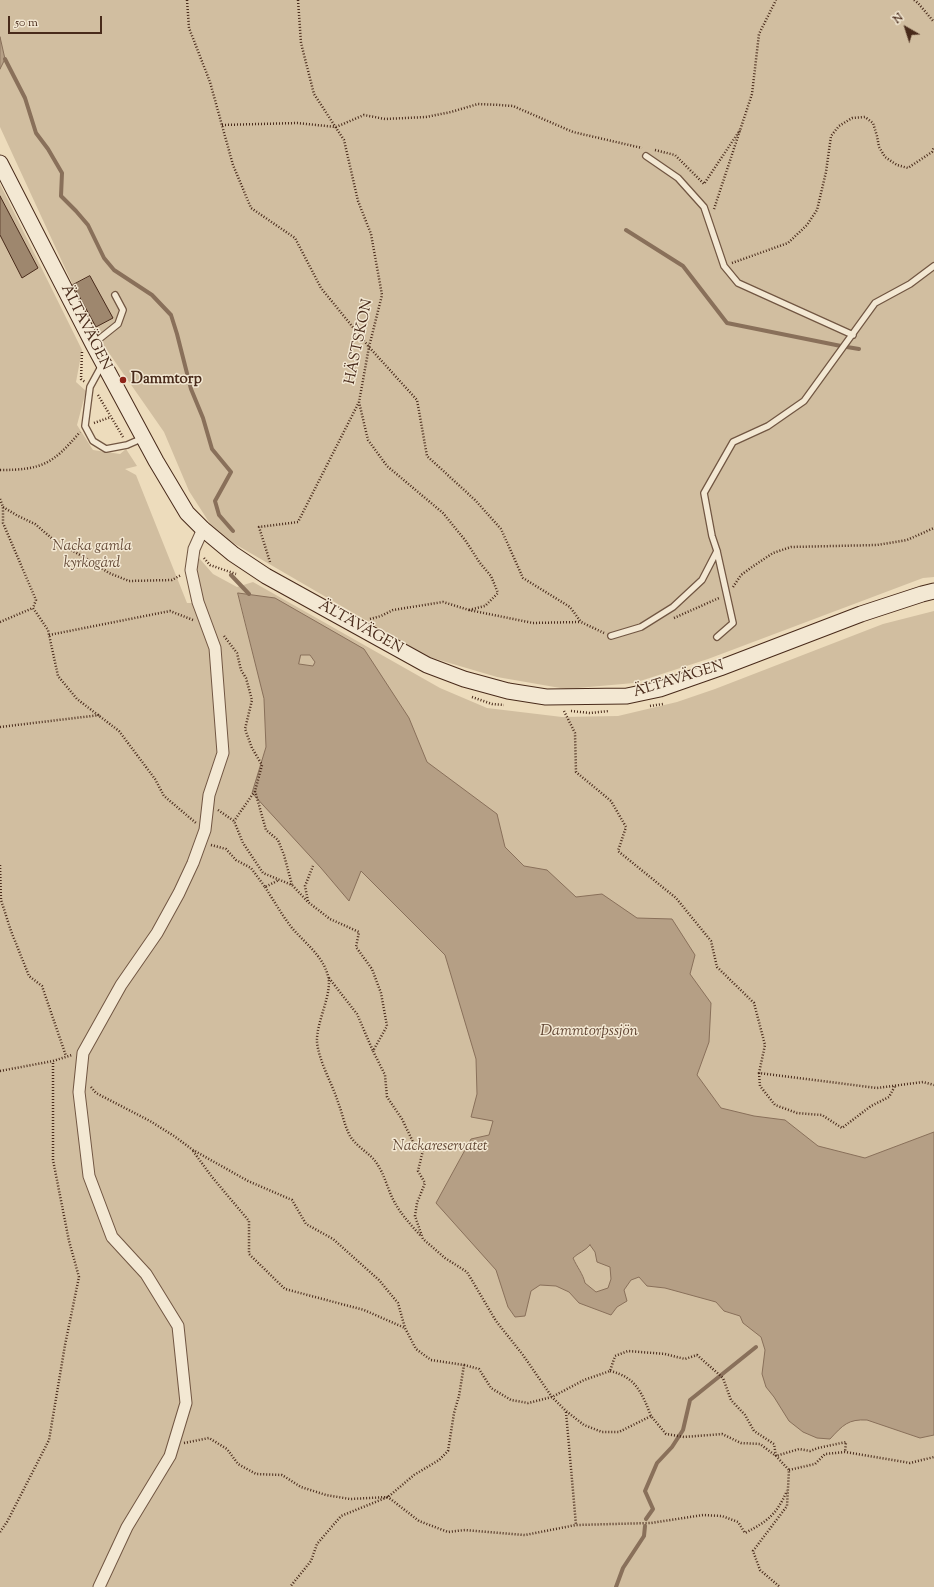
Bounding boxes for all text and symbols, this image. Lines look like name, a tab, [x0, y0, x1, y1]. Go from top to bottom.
scale bar	[10, 8, 104, 34]
north arrow	[886, 8, 926, 48]
text: N	[890, 10, 907, 28]
text: 50 m	[15, 14, 38, 32]
street label: ÄLTAVÄGEN	[56, 282, 114, 374]
street label: HÄSTSKON	[342, 298, 378, 386]
place label: Dammtorp	[131, 371, 202, 389]
marker: Dammtorp	[118, 375, 128, 385]
park label: Nacka gamla kyrkogård	[52, 538, 132, 573]
street label: ÄLTAVÄGEN	[315, 597, 405, 659]
street label: ÄLTAVÄGEN	[631, 658, 727, 702]
water label: Dammtorpssjön	[540, 1022, 638, 1042]
park label: Nackareservatet	[393, 1138, 487, 1156]

